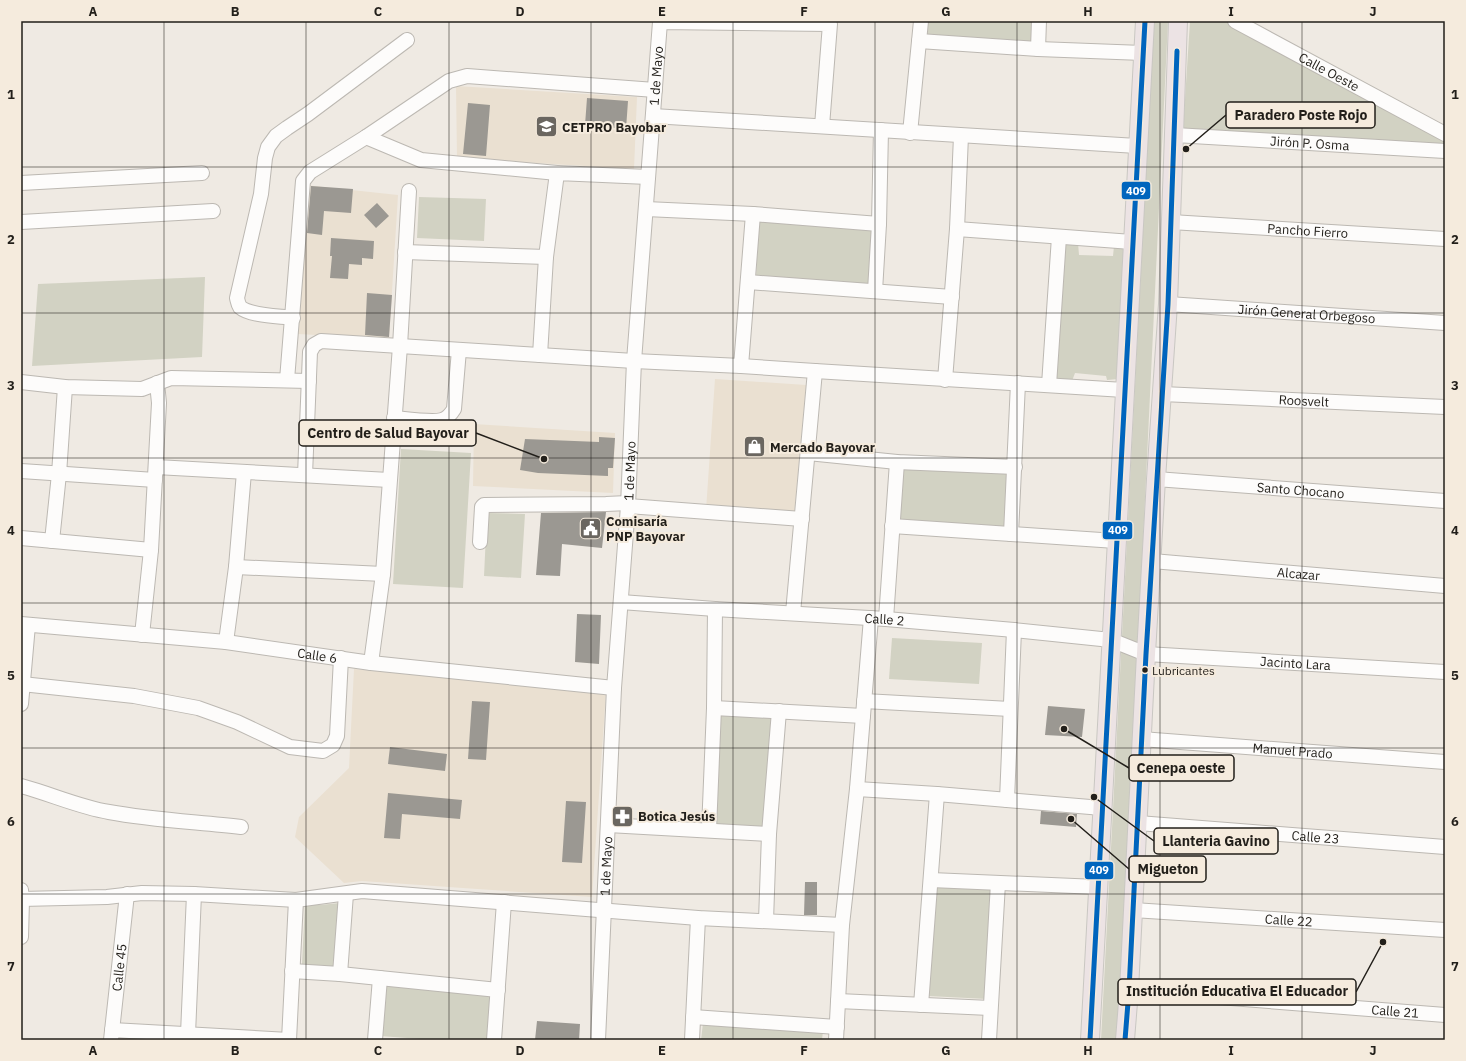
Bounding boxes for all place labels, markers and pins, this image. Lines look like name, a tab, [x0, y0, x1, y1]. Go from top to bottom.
callout: Paradero Poste Rojo	[1226, 102, 1375, 128]
school or university icon: CETPRO Bayobar	[533, 114, 559, 140]
place label: CETPRO Bayobar	[562, 119, 666, 136]
callout: Centro de Salud Bayovar	[299, 420, 476, 446]
shop icon: Mercado Bayovar	[742, 434, 768, 460]
place label: Mercado Bayovar	[770, 439, 875, 456]
place label: Comisaría PNP Bayovar	[606, 513, 685, 545]
public building icon: Comisaría PNP Bayovar	[578, 515, 604, 541]
place label: Lubricantes	[1152, 663, 1215, 678]
marker: Lubricantes	[1140, 665, 1150, 675]
callout: Cenepa oeste	[1129, 755, 1234, 781]
pharmacy icon: Botica Jesús	[610, 803, 636, 829]
place label: Botica Jesús	[638, 808, 716, 825]
callout: Llanteria Gavino	[1154, 828, 1278, 854]
callout: Migueton	[1129, 856, 1206, 882]
callout: Institución Educativa El Educador	[1118, 979, 1356, 1005]

